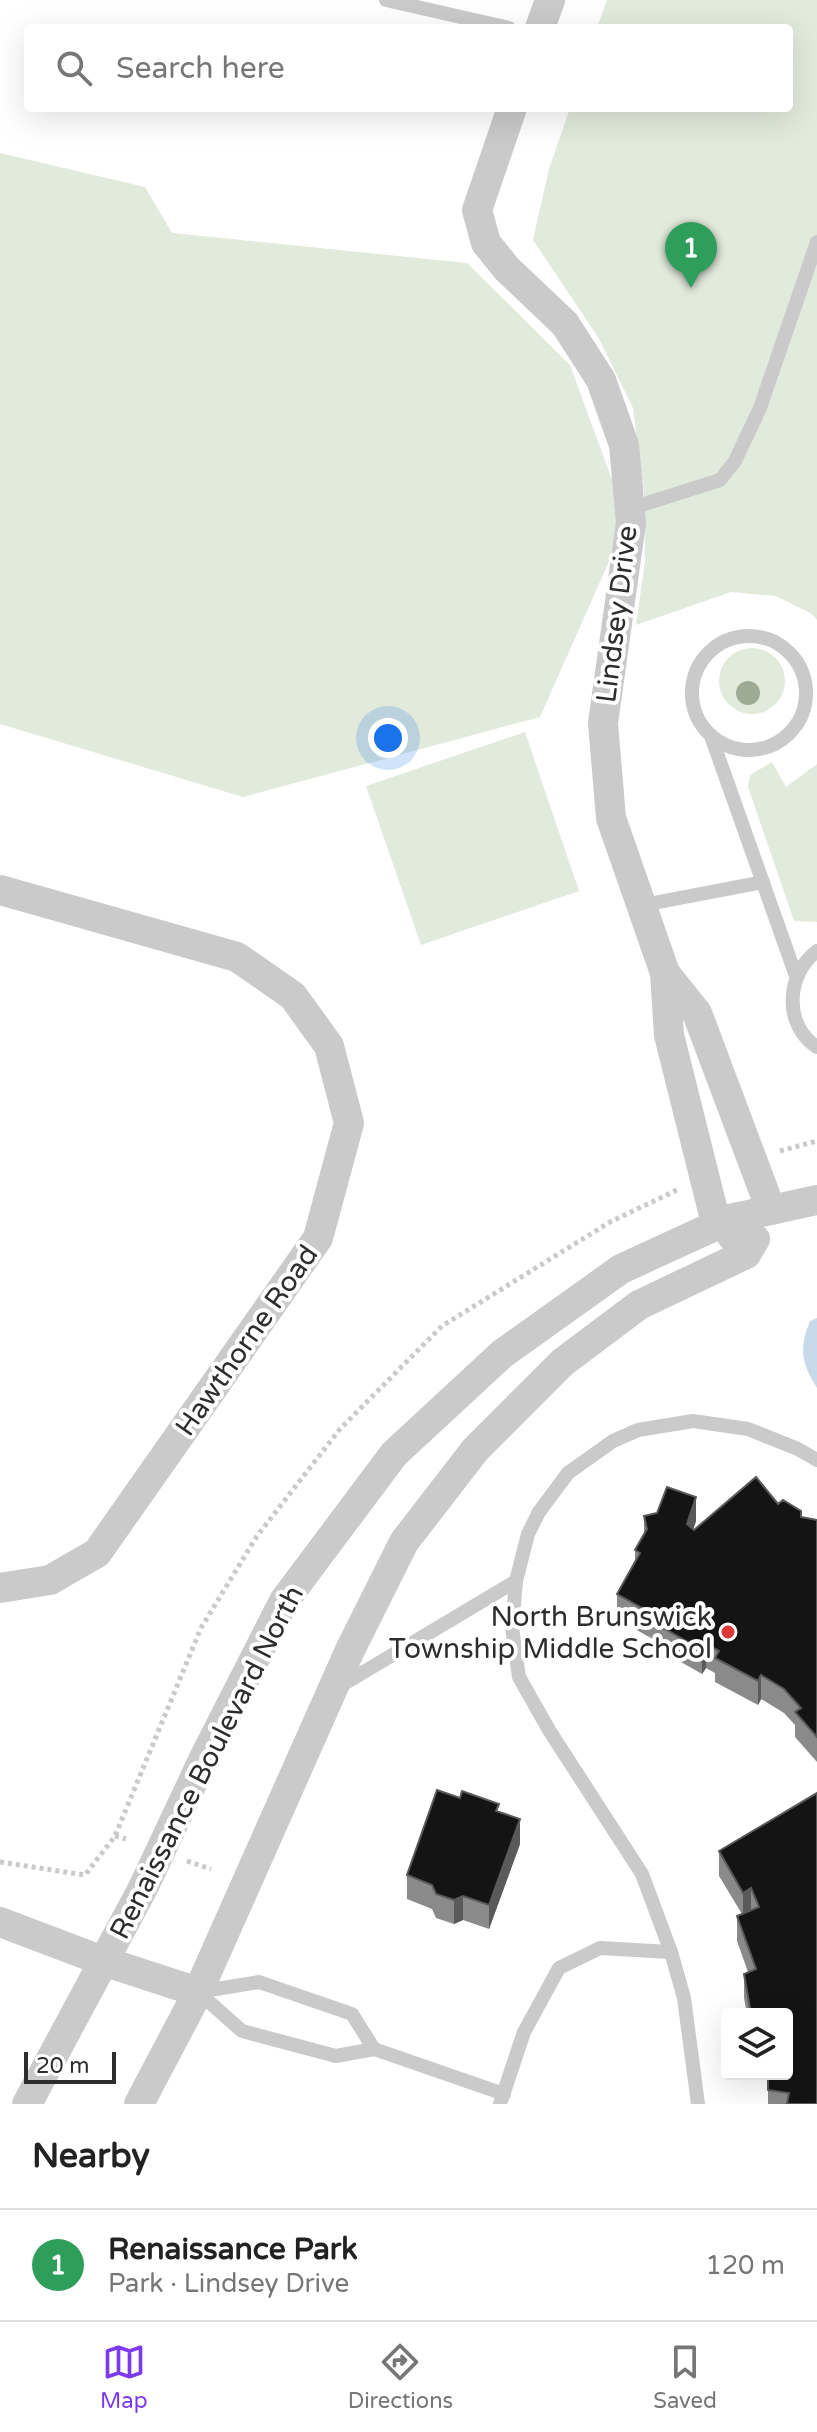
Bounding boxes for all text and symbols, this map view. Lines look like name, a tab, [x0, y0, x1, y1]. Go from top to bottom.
search box	[24, 24, 793, 112]
icon: search	[52, 46, 96, 90]
text: Search here	[116, 50, 285, 87]
pin: 1	[665, 222, 717, 288]
street label: Lindsey Drive	[589, 524, 645, 705]
your location	[368, 718, 408, 758]
street label: Hawthorne Road	[168, 1238, 325, 1443]
street label: Renaissance Boulevard North	[103, 1580, 311, 1945]
place label: North Brunswick Township Middle School	[389, 1600, 712, 1666]
marker: North Brunswick Township Middle School	[719, 1623, 737, 1641]
map controls	[721, 2008, 793, 2080]
button: layers	[721, 2008, 793, 2080]
scale bar	[24, 2048, 116, 2084]
text: 20 m	[36, 2053, 90, 2079]
text: Nearby	[32, 2136, 150, 2177]
text: Renaissance Park	[108, 2231, 358, 2268]
text: 1	[50, 2250, 66, 2281]
text: 120 m	[705, 2250, 785, 2281]
text: Park · Lindsey Drive	[108, 2268, 349, 2299]
tab: Map	[100, 2340, 148, 2414]
tab: Directions	[348, 2340, 453, 2414]
tab: Saved	[653, 2340, 717, 2414]

